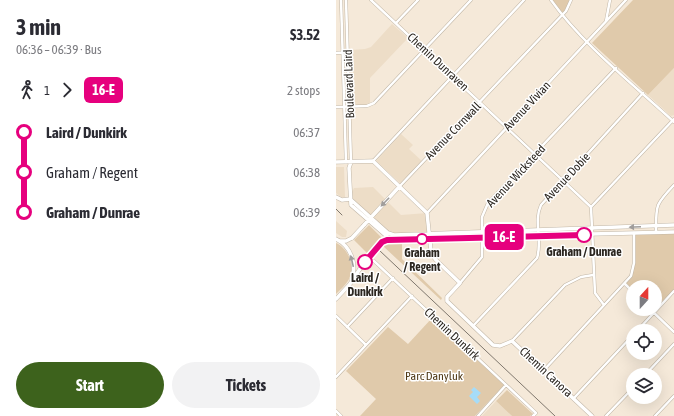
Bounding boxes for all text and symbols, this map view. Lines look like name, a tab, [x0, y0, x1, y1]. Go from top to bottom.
text: 3 min	[16, 14, 61, 40]
text: $3.52	[290, 26, 320, 43]
street label: Chemin Dunraven	[404, 30, 472, 94]
text: 06:36 – 06:39 · Bus	[16, 42, 102, 57]
street label: Boulevard Laird	[341, 49, 357, 119]
street label: Avenue Vivian	[501, 78, 553, 134]
icon: walk	[16, 79, 38, 101]
icon: forward	[56, 79, 78, 101]
text: 16-E	[92, 82, 115, 98]
text: 1	[44, 83, 50, 98]
text: 2 stops	[287, 83, 320, 98]
street label: Avenue Cornwall	[422, 99, 484, 163]
text: Laird / Dunkirk	[46, 124, 127, 141]
text: 06:37	[293, 125, 320, 140]
street label: Avenue Wicksteed	[484, 142, 548, 210]
street label: Avenue Dobie	[541, 150, 593, 204]
text: Graham / Regent	[46, 164, 138, 181]
text: 06:38	[293, 165, 320, 180]
one-way arrow	[380, 197, 390, 207]
text: Graham / Dunrae	[46, 204, 140, 221]
text: 06:39	[293, 205, 320, 220]
line badge: 16-E	[476, 224, 532, 250]
one-way arrow	[628, 224, 641, 230]
marker: Graham / Dunrae	[576, 227, 592, 243]
text: 16-E	[493, 229, 515, 245]
marker: Graham / Regent	[416, 233, 428, 245]
place label: Graham / Dunrae	[546, 245, 622, 259]
place label: Graham / Regent	[404, 246, 441, 274]
marker: Laird / Dunkirk	[357, 254, 373, 270]
one-way arrow	[349, 255, 355, 267]
place label: Laird / Dunkirk	[347, 271, 383, 299]
north arrow	[626, 280, 662, 316]
map controls	[626, 280, 662, 404]
street label: Chemin Dunkirk	[421, 305, 483, 364]
button: locate	[626, 324, 662, 360]
street label: Chemin Canora	[517, 344, 575, 400]
button: Start	[16, 362, 164, 408]
button: Tickets	[172, 362, 320, 408]
button: layers	[626, 368, 662, 404]
park label: Parc Danyluk	[405, 369, 464, 383]

